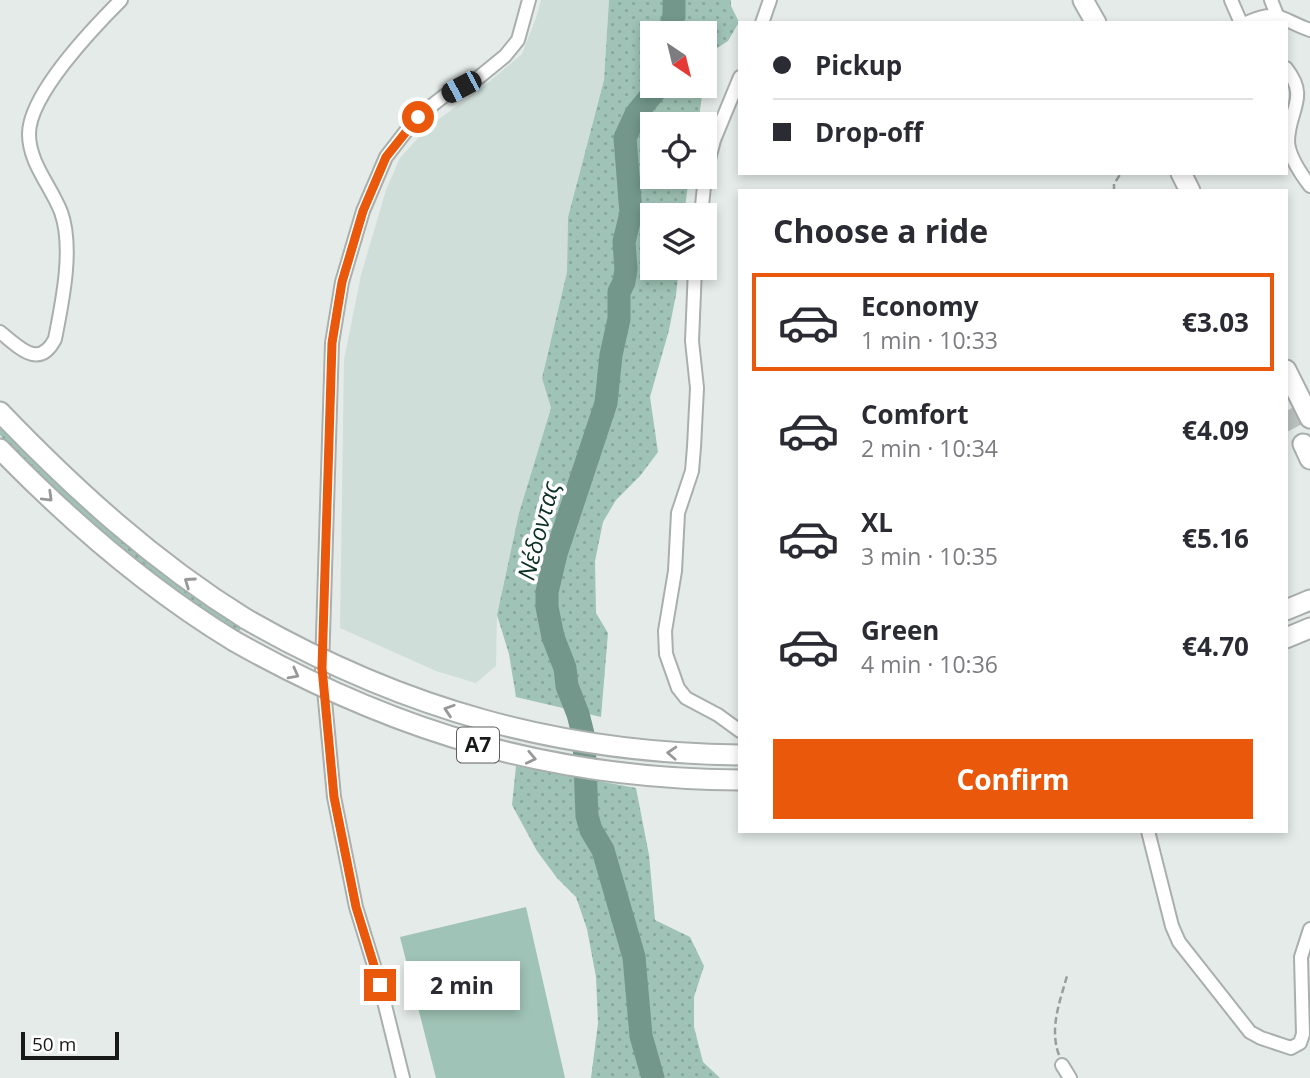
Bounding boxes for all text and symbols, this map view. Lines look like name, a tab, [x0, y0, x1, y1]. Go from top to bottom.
north arrow	[640, 21, 718, 98]
map controls	[640, 21, 717, 280]
text: Pickup	[815, 47, 902, 83]
car	[438, 68, 485, 106]
route start	[402, 101, 434, 133]
button: locate	[640, 112, 717, 189]
text: Drop-off	[815, 114, 923, 150]
button: layers	[640, 203, 717, 280]
text: Choose a ride	[773, 209, 988, 252]
text: Economy	[861, 288, 979, 324]
icon: car	[777, 291, 840, 354]
text: €3.03	[1182, 304, 1249, 340]
text: 1 min · 10:33	[861, 324, 998, 356]
text: Comfort	[861, 396, 968, 432]
icon: car	[777, 399, 840, 462]
text: €4.09	[1182, 412, 1249, 448]
text: 2 min · 10:34	[861, 432, 998, 464]
water label: Νέδoντας	[509, 476, 567, 584]
one-way arrow	[40, 488, 53, 501]
text: XL	[861, 504, 893, 540]
icon: car	[777, 507, 840, 570]
text: €5.16	[1182, 520, 1249, 556]
text: 3 min · 10:35	[861, 540, 998, 572]
one-way arrow	[184, 578, 197, 590]
text: Green	[861, 612, 939, 648]
icon: car	[777, 615, 840, 678]
text: €4.70	[1182, 628, 1249, 664]
text: 4 min · 10:36	[861, 648, 998, 680]
one-way arrow	[287, 666, 299, 679]
one-way arrow	[444, 704, 456, 718]
road number: Α7	[457, 728, 499, 762]
button: Confirm	[773, 739, 1253, 819]
one-way arrow	[666, 746, 677, 761]
one-way arrow	[525, 750, 537, 765]
callout: 2 min	[404, 960, 520, 1010]
route end	[364, 969, 396, 1001]
text: 2 min	[430, 969, 494, 1001]
scale bar	[21, 1029, 119, 1061]
text: 50 m	[32, 1031, 76, 1057]

